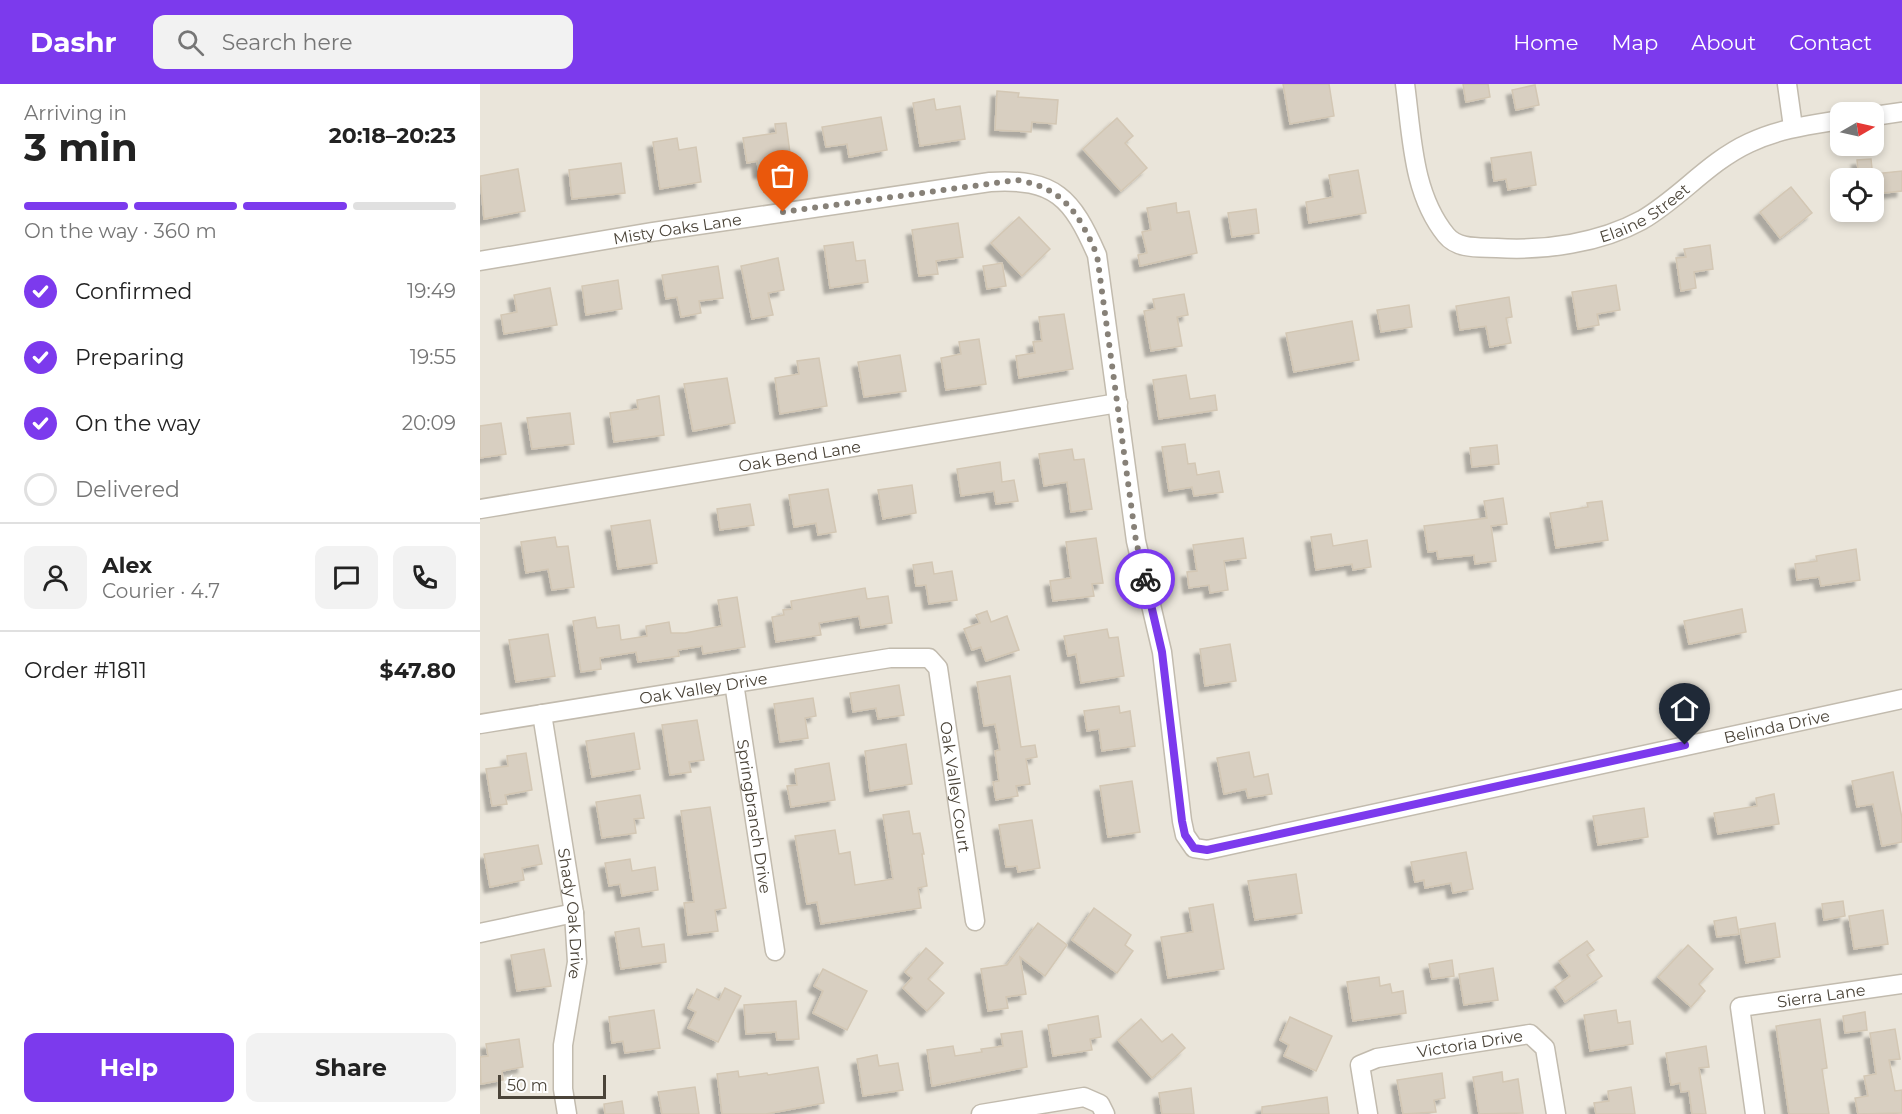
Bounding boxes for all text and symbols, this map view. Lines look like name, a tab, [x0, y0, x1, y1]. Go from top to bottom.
search box	[153, 15, 573, 69]
text: Dashr	[30, 25, 117, 59]
icon: search	[174, 26, 207, 59]
text: Search here	[222, 29, 353, 56]
text: Home	[1513, 30, 1578, 55]
text: Map	[1611, 30, 1658, 55]
text: About	[1691, 30, 1756, 55]
text: Contact	[1789, 30, 1872, 55]
text: Arriving in	[24, 101, 127, 125]
north arrow	[1830, 102, 1884, 156]
map controls	[1830, 102, 1884, 222]
text: 20:18–20:23	[329, 122, 456, 149]
text: 3 min	[24, 123, 138, 171]
pin	[757, 150, 808, 212]
icon: bag	[766, 159, 799, 192]
button: locate	[1830, 168, 1884, 222]
street label: Elaine Street	[1597, 179, 1694, 246]
street label: Misty Oaks Lane	[612, 209, 743, 248]
text: On the way · 360 m	[24, 219, 217, 243]
icon: check	[24, 275, 57, 308]
text: Confirmed	[75, 278, 192, 305]
text: 19:49	[407, 279, 456, 303]
icon: check	[24, 341, 57, 374]
text: Preparing	[75, 344, 184, 371]
text: 19:55	[410, 345, 456, 369]
icon: check	[24, 407, 57, 440]
text: On the way	[75, 410, 200, 437]
text: 20:09	[402, 411, 456, 435]
street label: Oak Bend Lane	[737, 436, 862, 475]
text: Delivered	[75, 476, 180, 503]
button: person	[24, 546, 87, 609]
button: chat	[315, 546, 378, 609]
button: phone	[393, 546, 456, 609]
courier	[1115, 549, 1175, 609]
text: Alex	[102, 552, 152, 579]
icon: bike	[1129, 563, 1162, 596]
text: Courier · 4.7	[102, 579, 220, 603]
text: Order #1811	[24, 657, 147, 684]
text: $47.80	[379, 657, 456, 684]
street label: Oak Valley Drive	[638, 668, 769, 708]
pin	[1659, 683, 1710, 745]
icon: home	[1668, 692, 1701, 725]
street label: Belinda Drive	[1722, 706, 1831, 747]
street label: Oak Valley Court	[936, 720, 974, 854]
street label: Springbranch Drive	[733, 738, 776, 895]
street label: Shady Oak Drive	[554, 847, 586, 981]
street label: Sierra Lane	[1776, 980, 1867, 1011]
street label: Victoria Drive	[1416, 1026, 1524, 1061]
button: Help	[24, 1033, 234, 1102]
button: Share	[246, 1033, 456, 1102]
scale bar	[498, 1072, 606, 1100]
text: 50 m	[507, 1076, 548, 1095]

